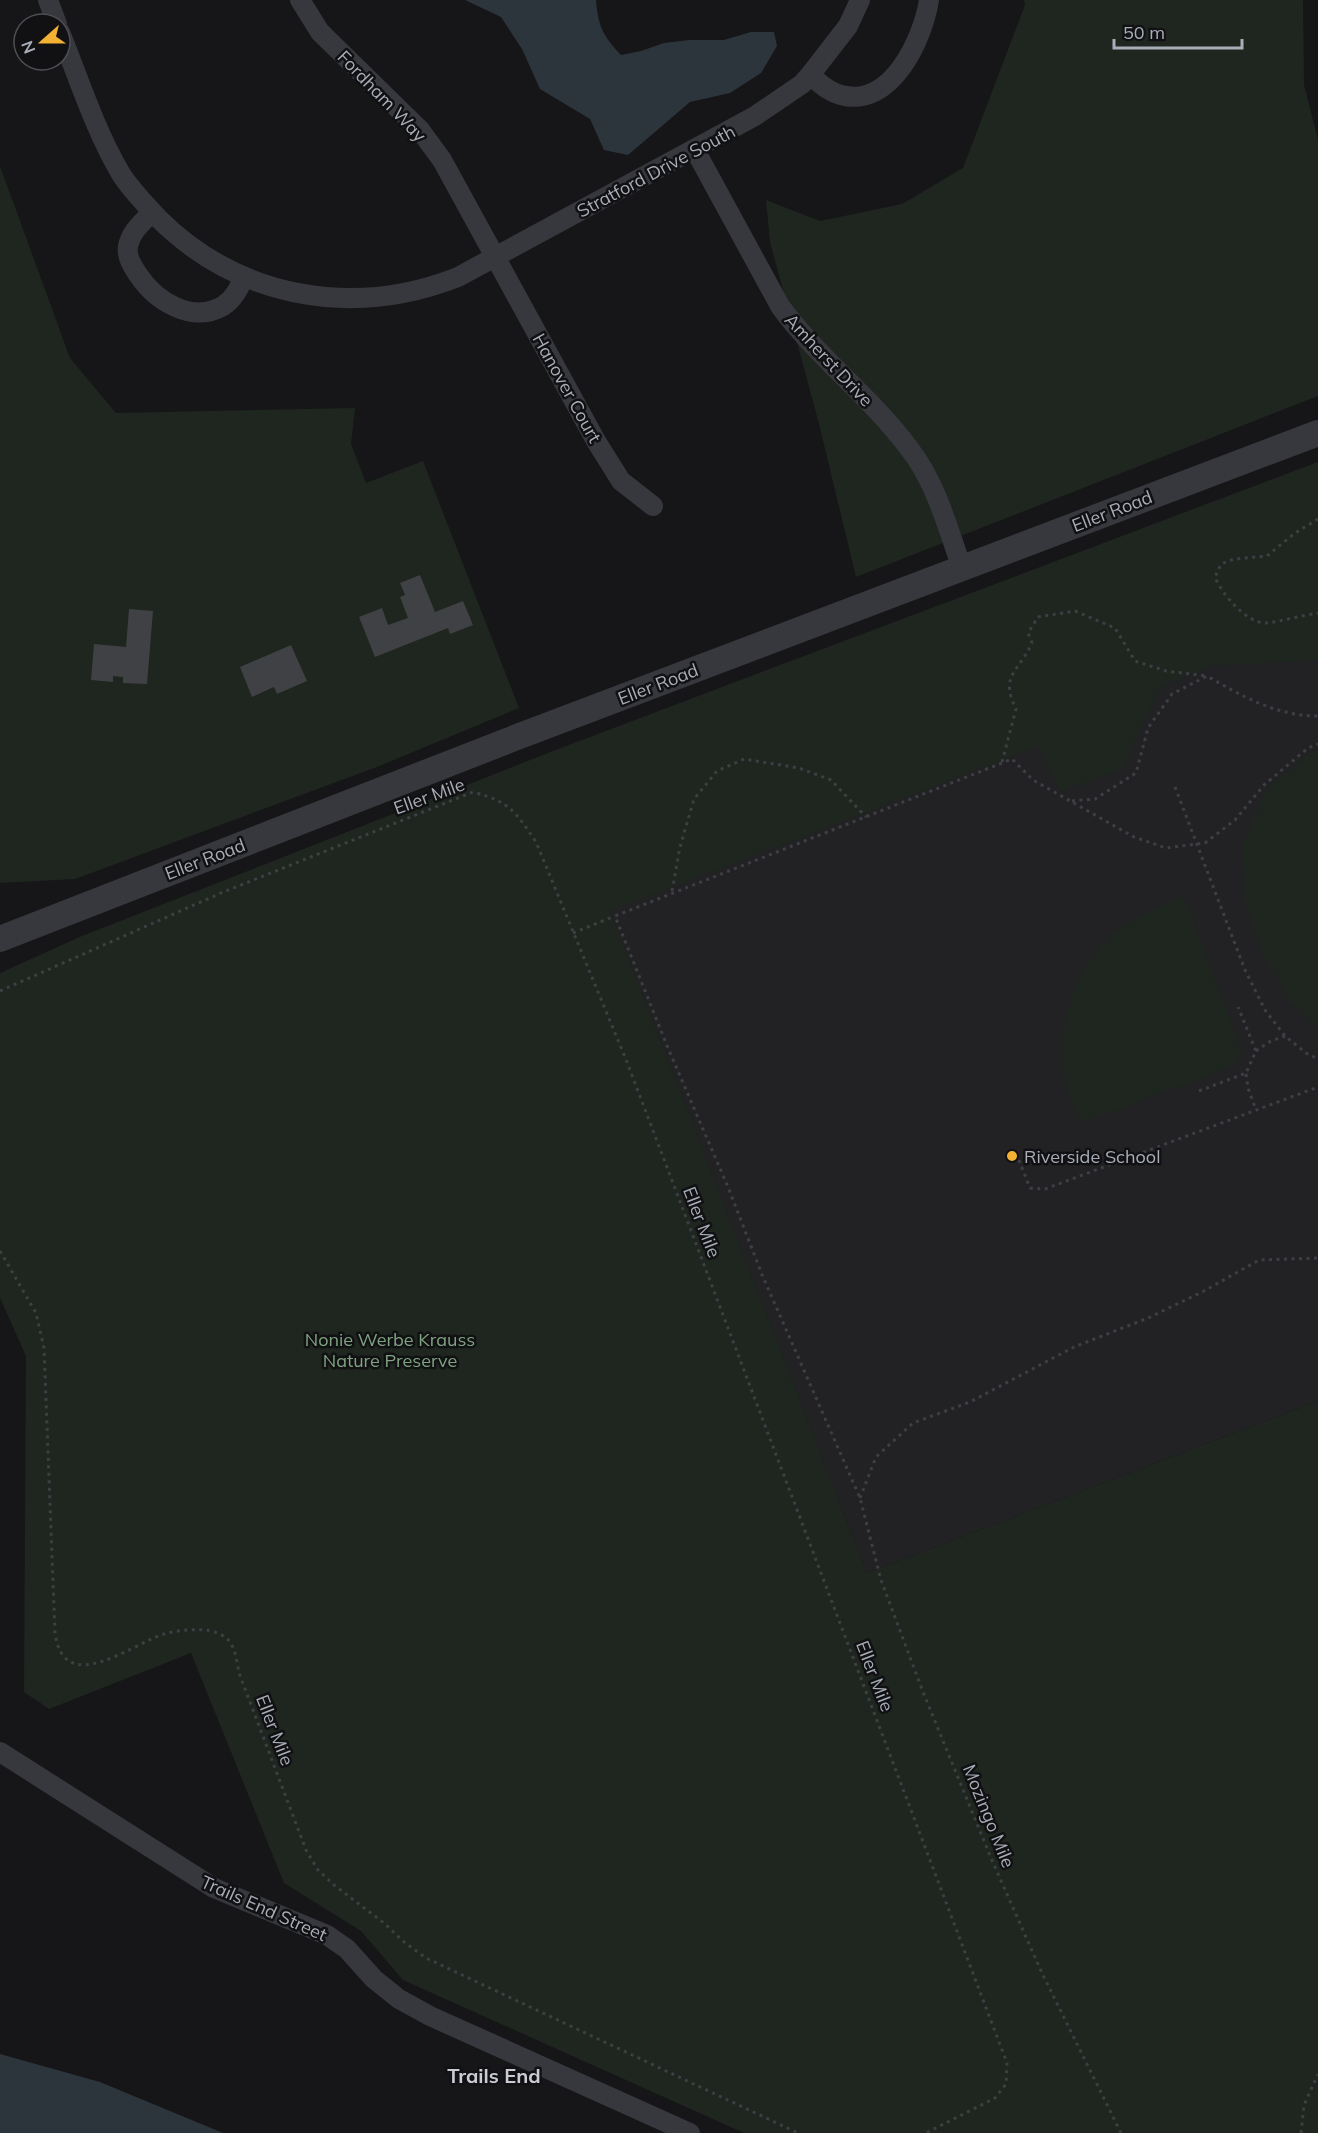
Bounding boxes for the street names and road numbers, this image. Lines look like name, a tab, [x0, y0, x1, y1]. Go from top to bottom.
street label: Fordham Way	[333, 45, 432, 147]
street label: Stratford Drive South	[573, 120, 739, 222]
street label: Amherst Drive	[780, 309, 878, 411]
street label: Hanover Court	[528, 329, 606, 447]
street label: Eller Road	[1069, 485, 1155, 537]
street label: Eller Road	[615, 658, 701, 710]
street label: Eller Mile	[390, 773, 468, 819]
street label: Eller Road	[162, 833, 248, 885]
street label: Eller Mile	[678, 1183, 726, 1261]
street label: Eller Mile	[851, 1637, 899, 1715]
street label: Eller Mile	[251, 1691, 299, 1769]
street label: Mozingo Mile	[958, 1761, 1020, 1871]
street label: Trails End Street	[198, 1870, 330, 1946]

